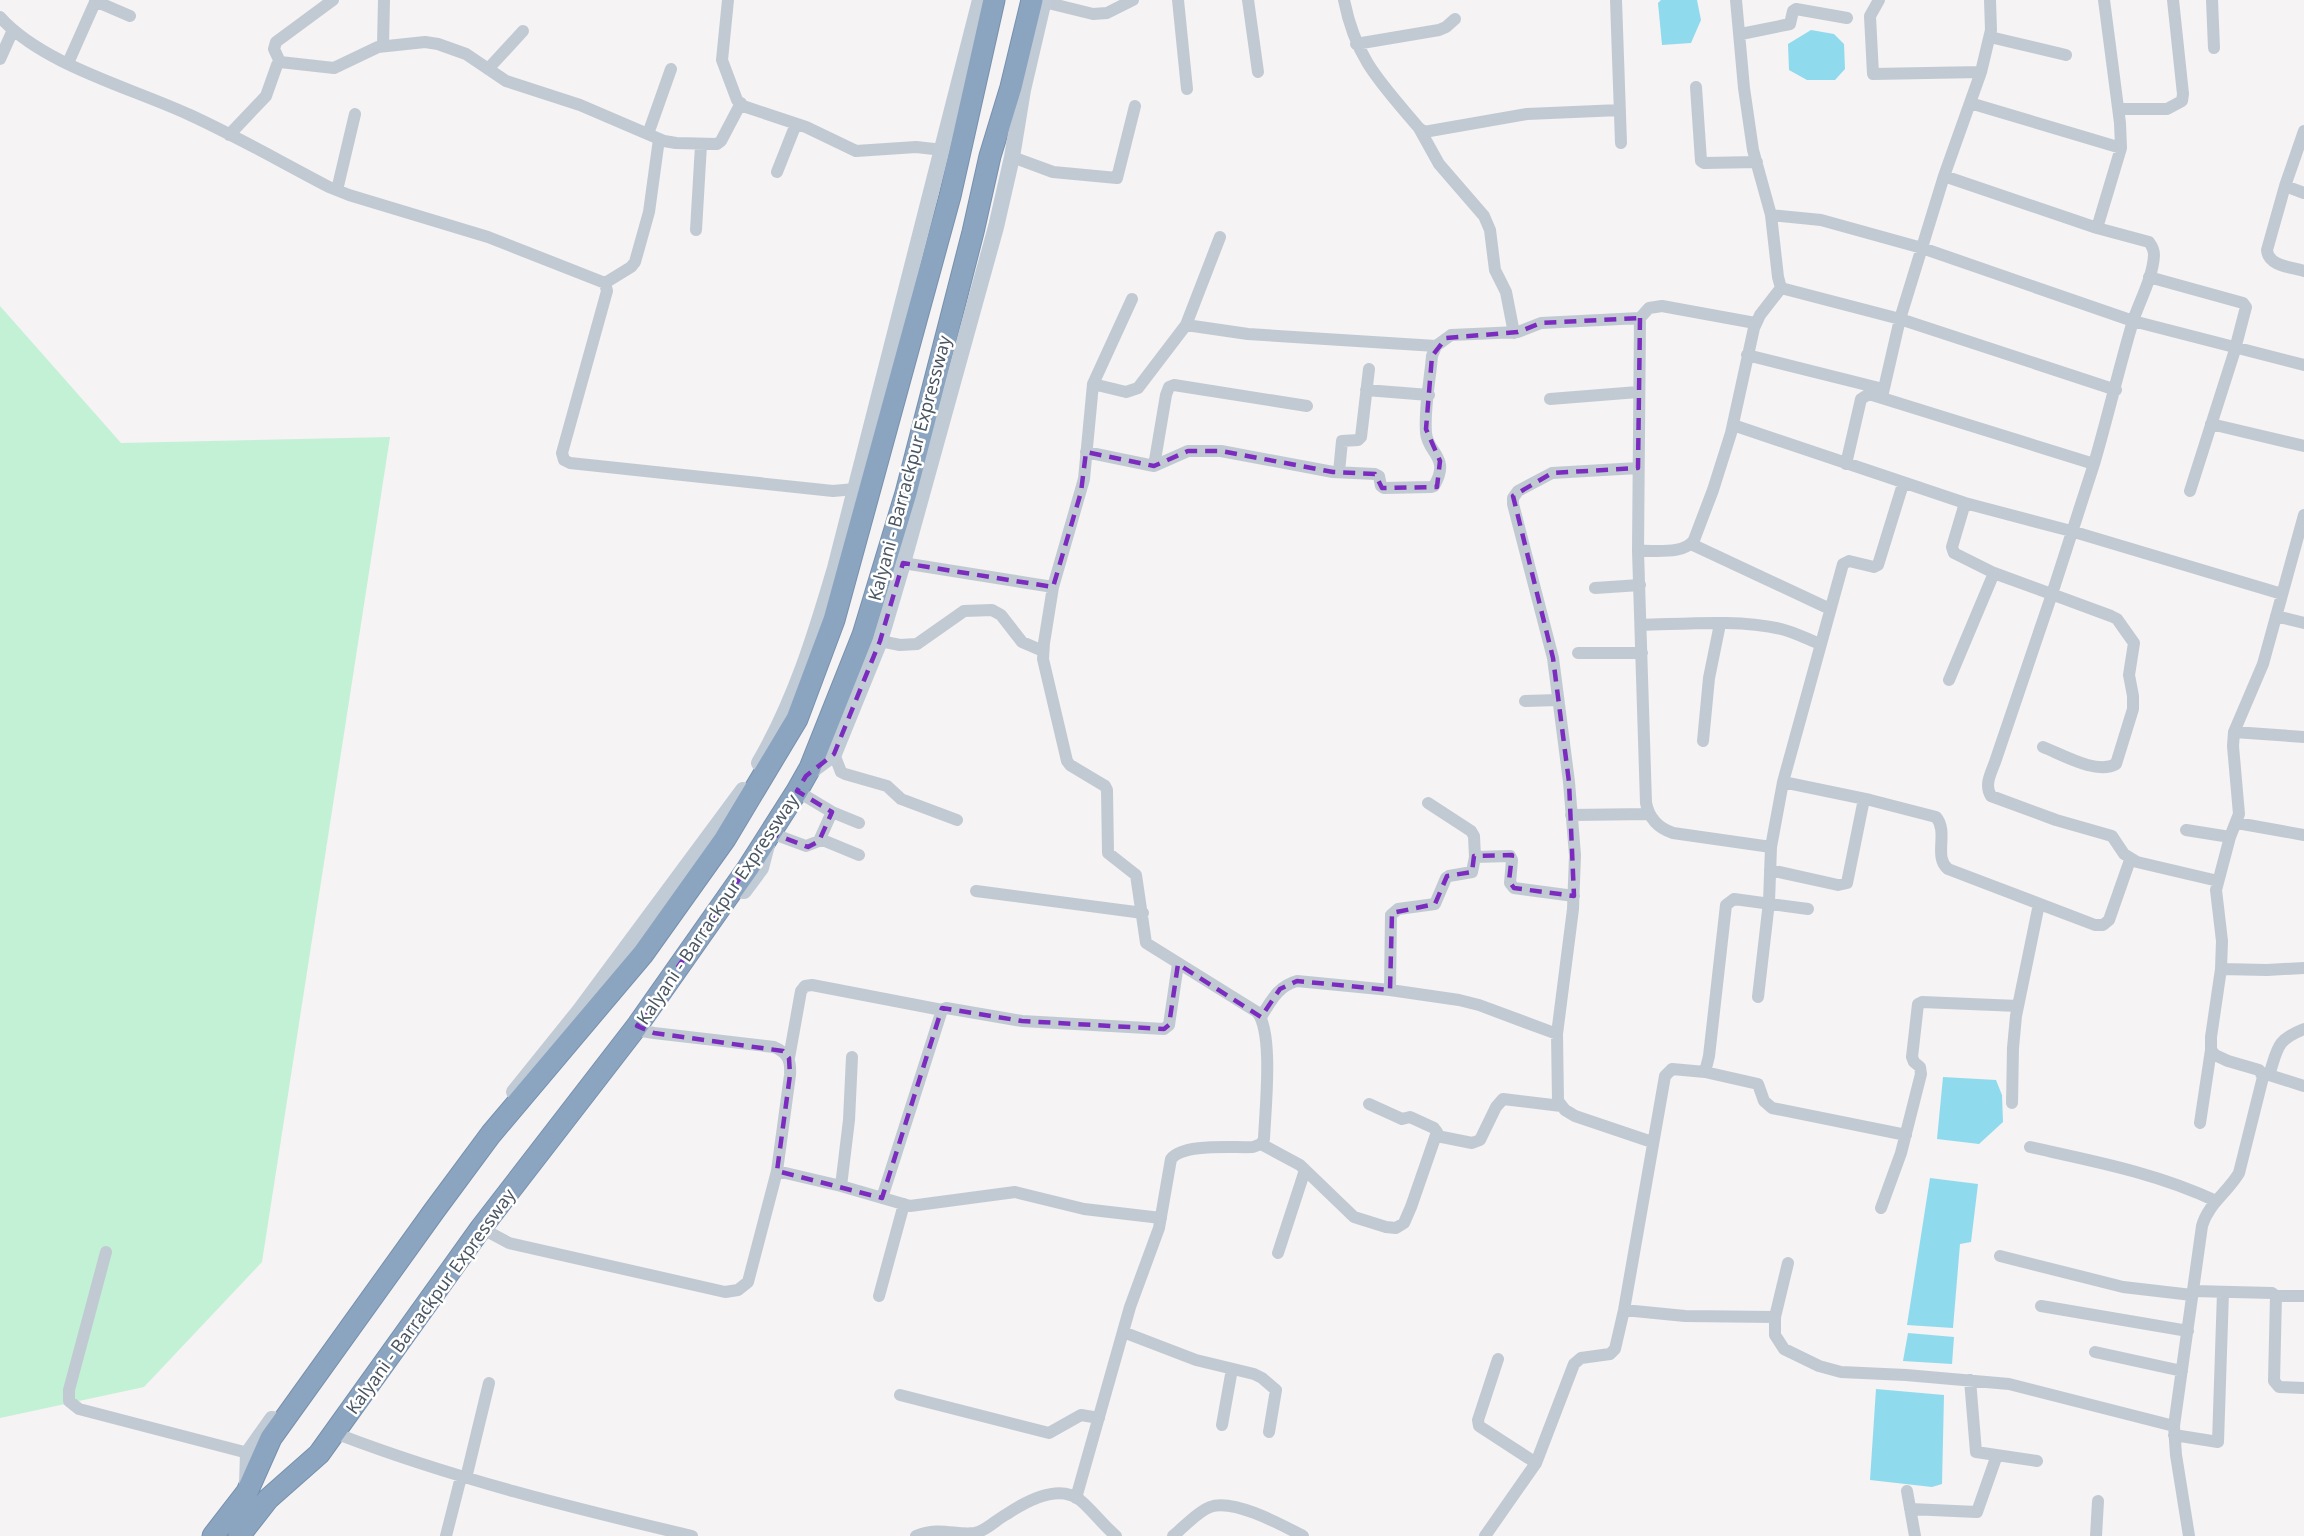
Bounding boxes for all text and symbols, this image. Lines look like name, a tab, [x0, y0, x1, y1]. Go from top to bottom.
street label: Kalyani - Barrackpur Expressway	[862, 332, 956, 603]
street label: Kalyani - Barrackpur Expressway	[631, 788, 804, 1029]
street label: Kalyani - Barrackpur Expressway	[340, 1183, 521, 1419]

